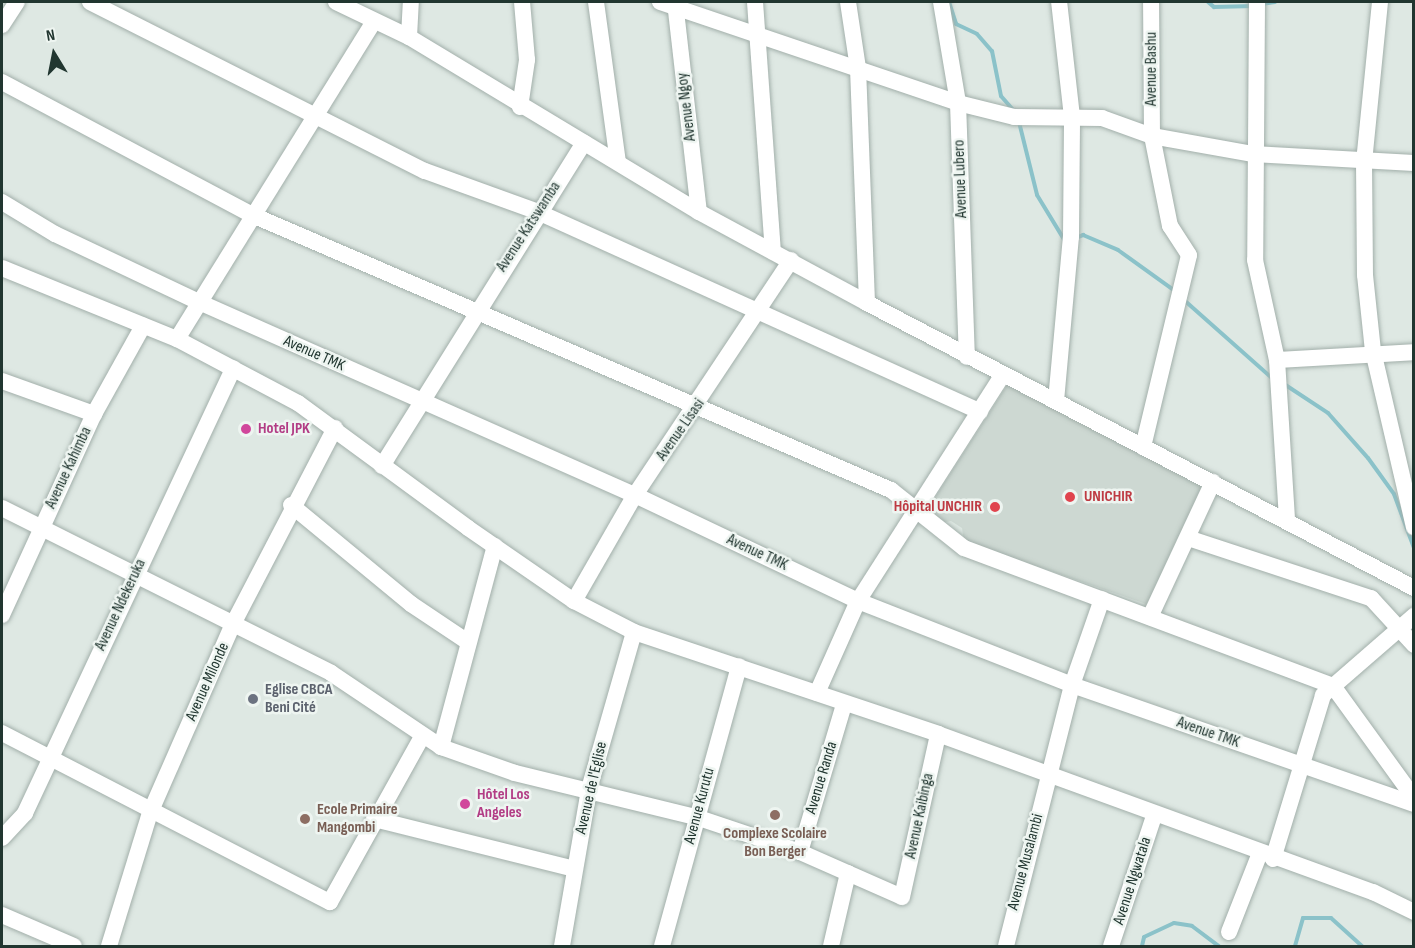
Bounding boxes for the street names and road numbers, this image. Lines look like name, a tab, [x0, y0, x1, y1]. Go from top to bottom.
street label: Avenue Bashu	[1142, 32, 1162, 106]
street label: Avenue Ngoy	[673, 72, 701, 142]
street label: Avenue Lubero	[950, 140, 972, 218]
street label: Avenue Katswamba	[493, 178, 565, 276]
street label: Avenue TMK	[280, 332, 348, 376]
street label: Avenue Lisasi	[653, 395, 709, 465]
street label: Avenue Kahimba	[42, 424, 96, 512]
street label: Avenue TMK	[724, 531, 790, 575]
street label: Avenue Ndekeruka	[91, 556, 151, 654]
street label: Avenue Milonde	[182, 640, 234, 724]
street label: Avenue TMK	[1174, 713, 1242, 753]
street label: Avenue Randa	[802, 739, 842, 817]
street label: Avenue de l'Eglise	[572, 740, 612, 836]
street label: Avenue Kurutu	[681, 766, 719, 846]
street label: Avenue Kaibinga	[902, 772, 938, 860]
street label: Avenue Musalambi	[1004, 812, 1048, 912]
street label: Avenue Ngwatala	[1110, 835, 1156, 927]

